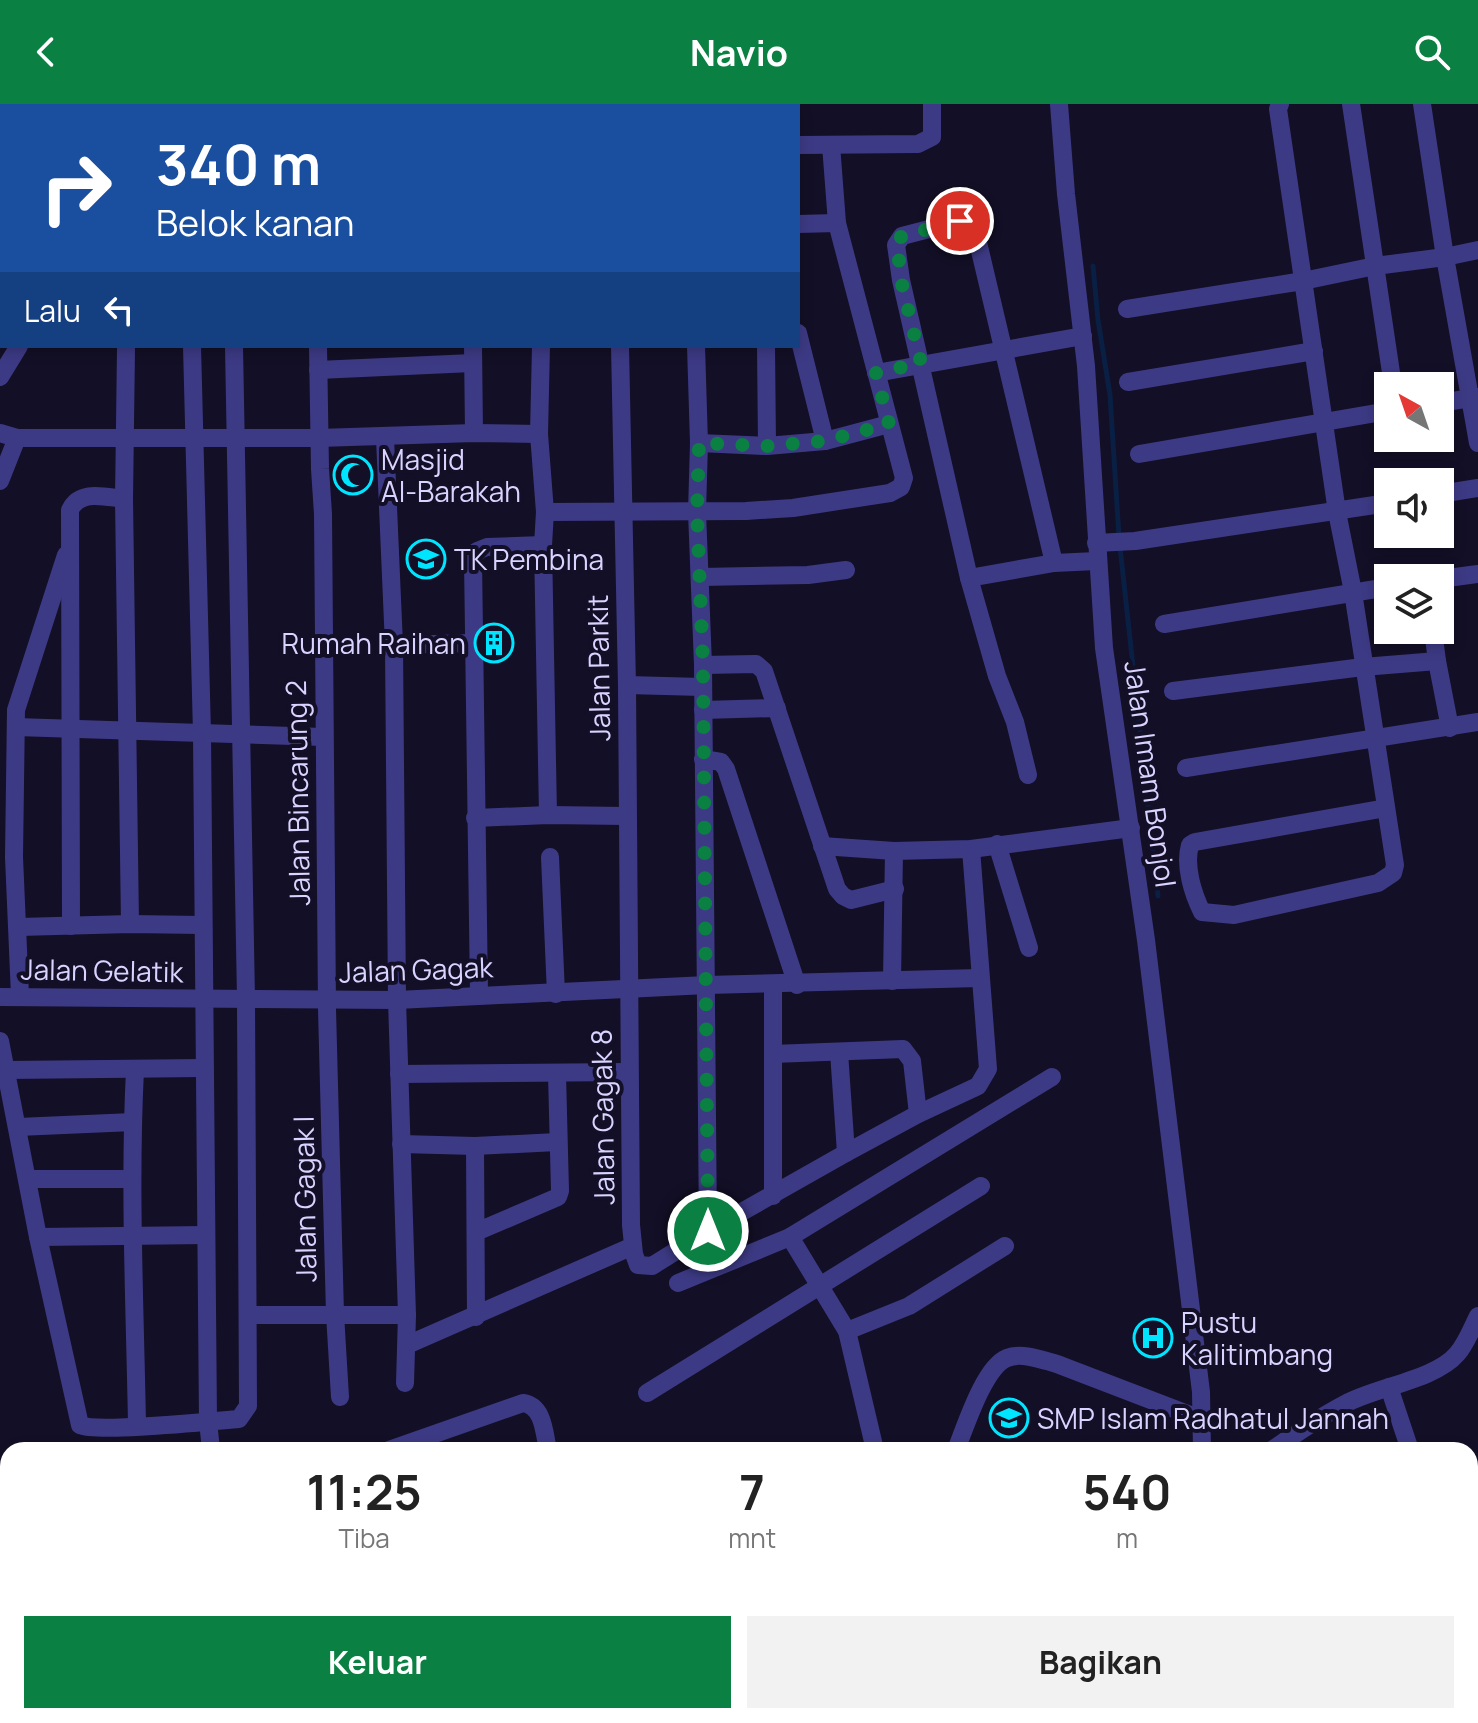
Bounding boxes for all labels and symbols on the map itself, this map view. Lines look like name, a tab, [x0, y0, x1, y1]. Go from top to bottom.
pin	[926, 187, 994, 255]
north arrow	[1374, 372, 1454, 452]
place label: Masjid Al-Barakah	[381, 440, 521, 510]
mosque icon: Masjid Al-Barakah	[332, 454, 374, 496]
school or university icon: TK Pembina	[405, 538, 447, 580]
place label: TK Pembina	[454, 540, 604, 578]
street label: Jalan Parkit	[578, 594, 618, 742]
building icon: Rumah Raihan	[473, 622, 515, 664]
place label: Rumah Raihan	[282, 624, 466, 662]
street label: Jalan Imam Bonjol	[1116, 658, 1186, 890]
street label: Jalan Bincarung 2	[276, 680, 318, 906]
street label: Jalan Gagak	[338, 947, 495, 991]
street label: Jalan Gelatik	[20, 950, 185, 990]
street label: Jalan Gagak 8	[581, 1029, 623, 1205]
street label: Jalan Gagak I	[284, 1116, 324, 1282]
position arrow	[666, 1189, 750, 1273]
place label: Pustu Kalitimbang	[1181, 1303, 1333, 1373]
hospital icon: Pustu Kalitimbang	[1132, 1317, 1174, 1359]
school or university icon: SMP Islam Radhatul Jannah	[988, 1397, 1030, 1439]
place label: SMP Islam Radhatul Jannah	[1037, 1399, 1389, 1437]

